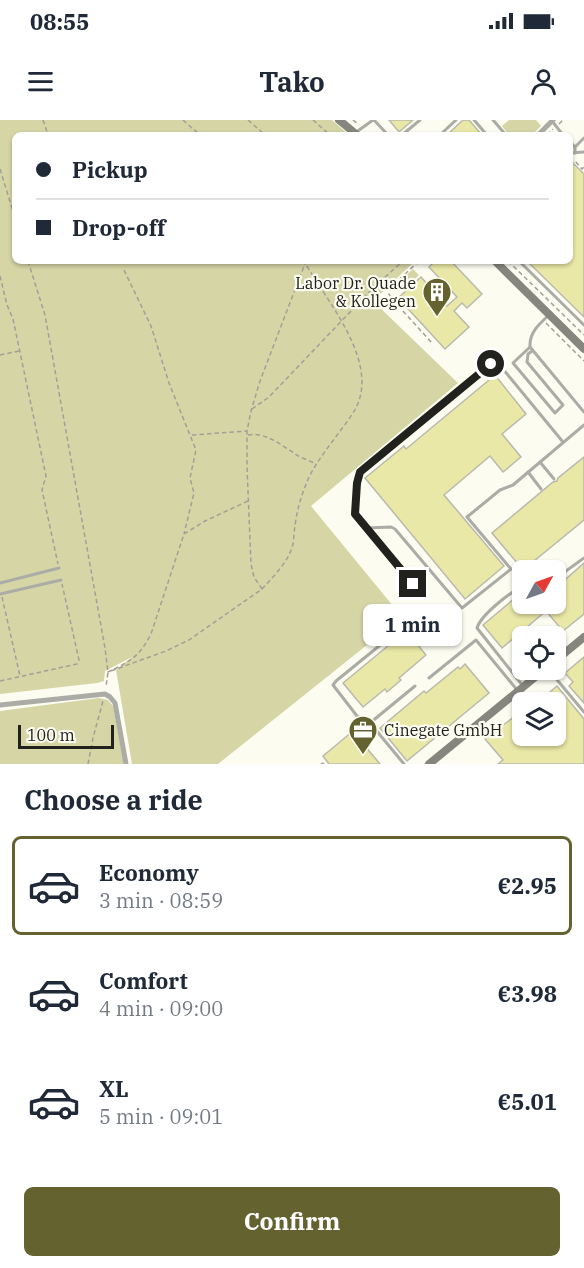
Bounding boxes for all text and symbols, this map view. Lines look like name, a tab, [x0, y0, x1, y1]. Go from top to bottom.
text: 08:55	[30, 7, 89, 36]
text: Tako	[259, 64, 325, 99]
icon: menu	[24, 65, 57, 98]
icon: person	[527, 65, 560, 98]
text: Pickup	[72, 155, 148, 184]
text: Drop-off	[72, 213, 166, 242]
place label: Labor Dr. Quade & Kollegen	[295, 273, 416, 311]
building icon: Labor Dr. Quade & Kollegen	[421, 276, 453, 318]
route start	[477, 350, 504, 377]
north arrow	[512, 560, 566, 614]
map controls	[512, 560, 566, 746]
route end	[399, 570, 426, 597]
callout: 1 min	[364, 605, 462, 647]
text: 1 min	[385, 611, 441, 638]
button: locate	[512, 626, 566, 680]
button: layers	[512, 692, 566, 746]
office icon: Cinegate GmbH	[347, 714, 379, 756]
place label: Cinegate GmbH	[384, 720, 502, 740]
scale bar	[18, 722, 114, 750]
text: 100 m	[27, 725, 75, 745]
text: Choose a ride	[24, 782, 203, 817]
text: Economy	[99, 858, 199, 887]
icon: car	[27, 859, 81, 913]
text: €2.95	[498, 871, 557, 900]
text: 3 min · 08:59	[99, 887, 223, 914]
text: Comfort	[99, 966, 188, 995]
icon: car	[27, 967, 81, 1021]
text: €3.98	[498, 979, 557, 1008]
text: 4 min · 09:00	[99, 995, 223, 1022]
text: XL	[99, 1074, 129, 1103]
icon: car	[27, 1075, 81, 1129]
text: €5.01	[498, 1087, 557, 1116]
text: 5 min · 09:01	[99, 1103, 223, 1130]
button: Confirm	[24, 1187, 560, 1256]

